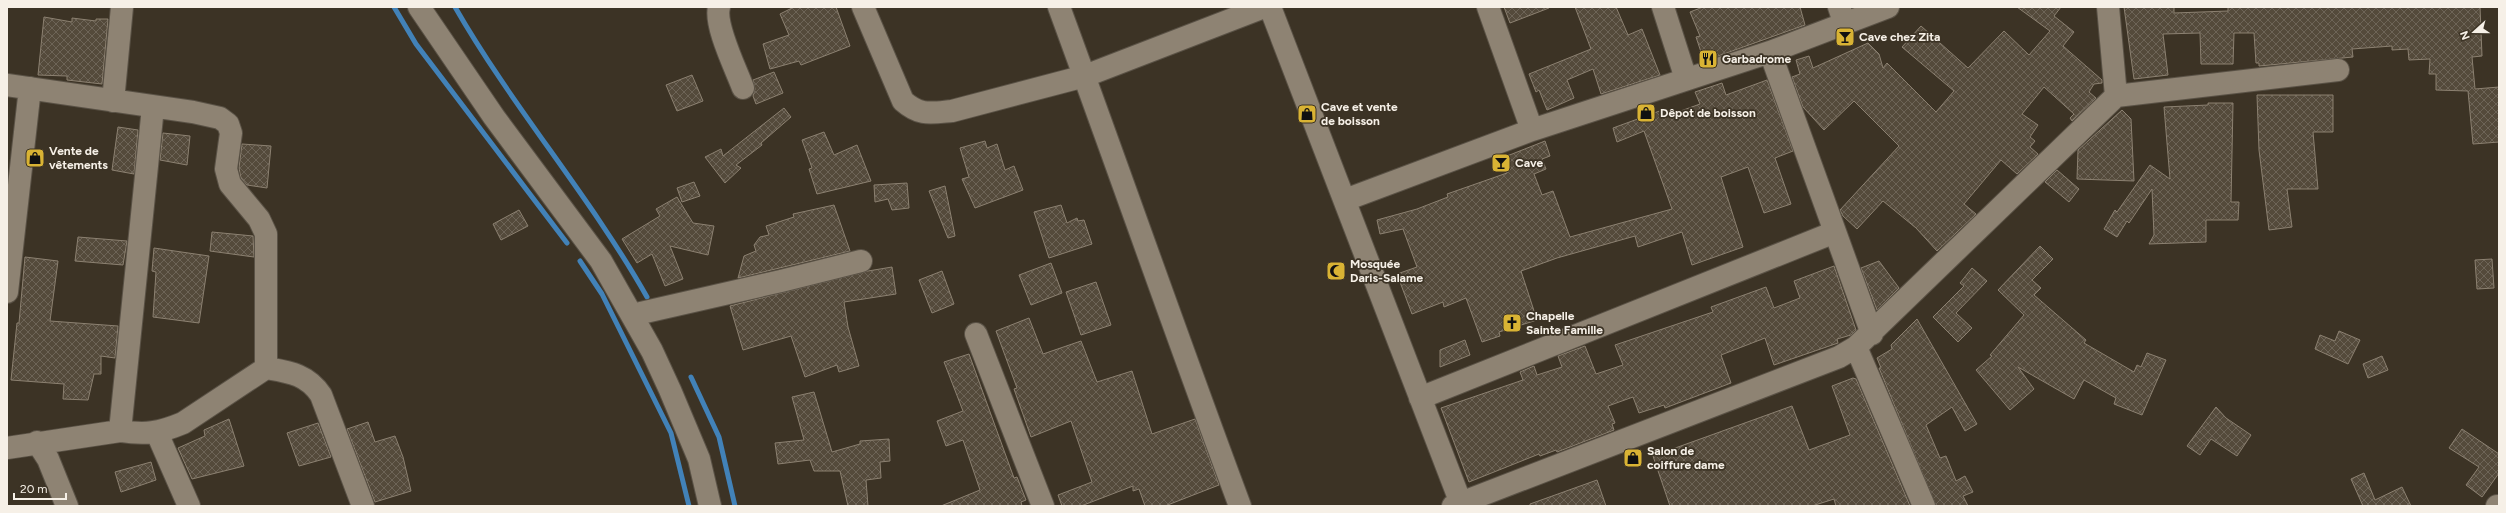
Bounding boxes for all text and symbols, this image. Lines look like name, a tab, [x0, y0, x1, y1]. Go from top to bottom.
north arrow	[2454, 12, 2494, 52]
bar icon: Cave chez Zita	[1834, 26, 1856, 48]
text: N	[2458, 29, 2473, 42]
place label: Cave chez Zita	[1859, 30, 1940, 44]
restaurant icon: Garbadrome	[1697, 48, 1719, 70]
place label: Garbadrome	[1722, 52, 1792, 66]
place label: Cave et vente de boisson	[1321, 100, 1398, 128]
shop icon: Dêpot de boisson	[1635, 102, 1657, 124]
shop icon: Cave et vente de boisson	[1296, 103, 1318, 125]
place label: Dêpot de boisson	[1660, 106, 1756, 120]
place label: Vente de vêtements	[49, 144, 108, 172]
shop icon: Vente de vêtements	[24, 147, 46, 169]
bar icon: Cave	[1490, 152, 1512, 174]
place label: Cave	[1515, 156, 1543, 170]
place label: Mosquée Daris-Salame	[1350, 257, 1423, 285]
mosque icon: Mosquée Daris-Salame	[1325, 260, 1347, 282]
place label: Chapelle Sainte Famille	[1526, 309, 1603, 337]
church icon: Chapelle Sainte Famille	[1501, 312, 1523, 334]
place label: Salon de coiffure dame	[1647, 444, 1725, 472]
shop icon: Salon de coiffure dame	[1622, 447, 1644, 469]
scale bar	[14, 475, 66, 501]
text: 20 m	[20, 482, 48, 496]

